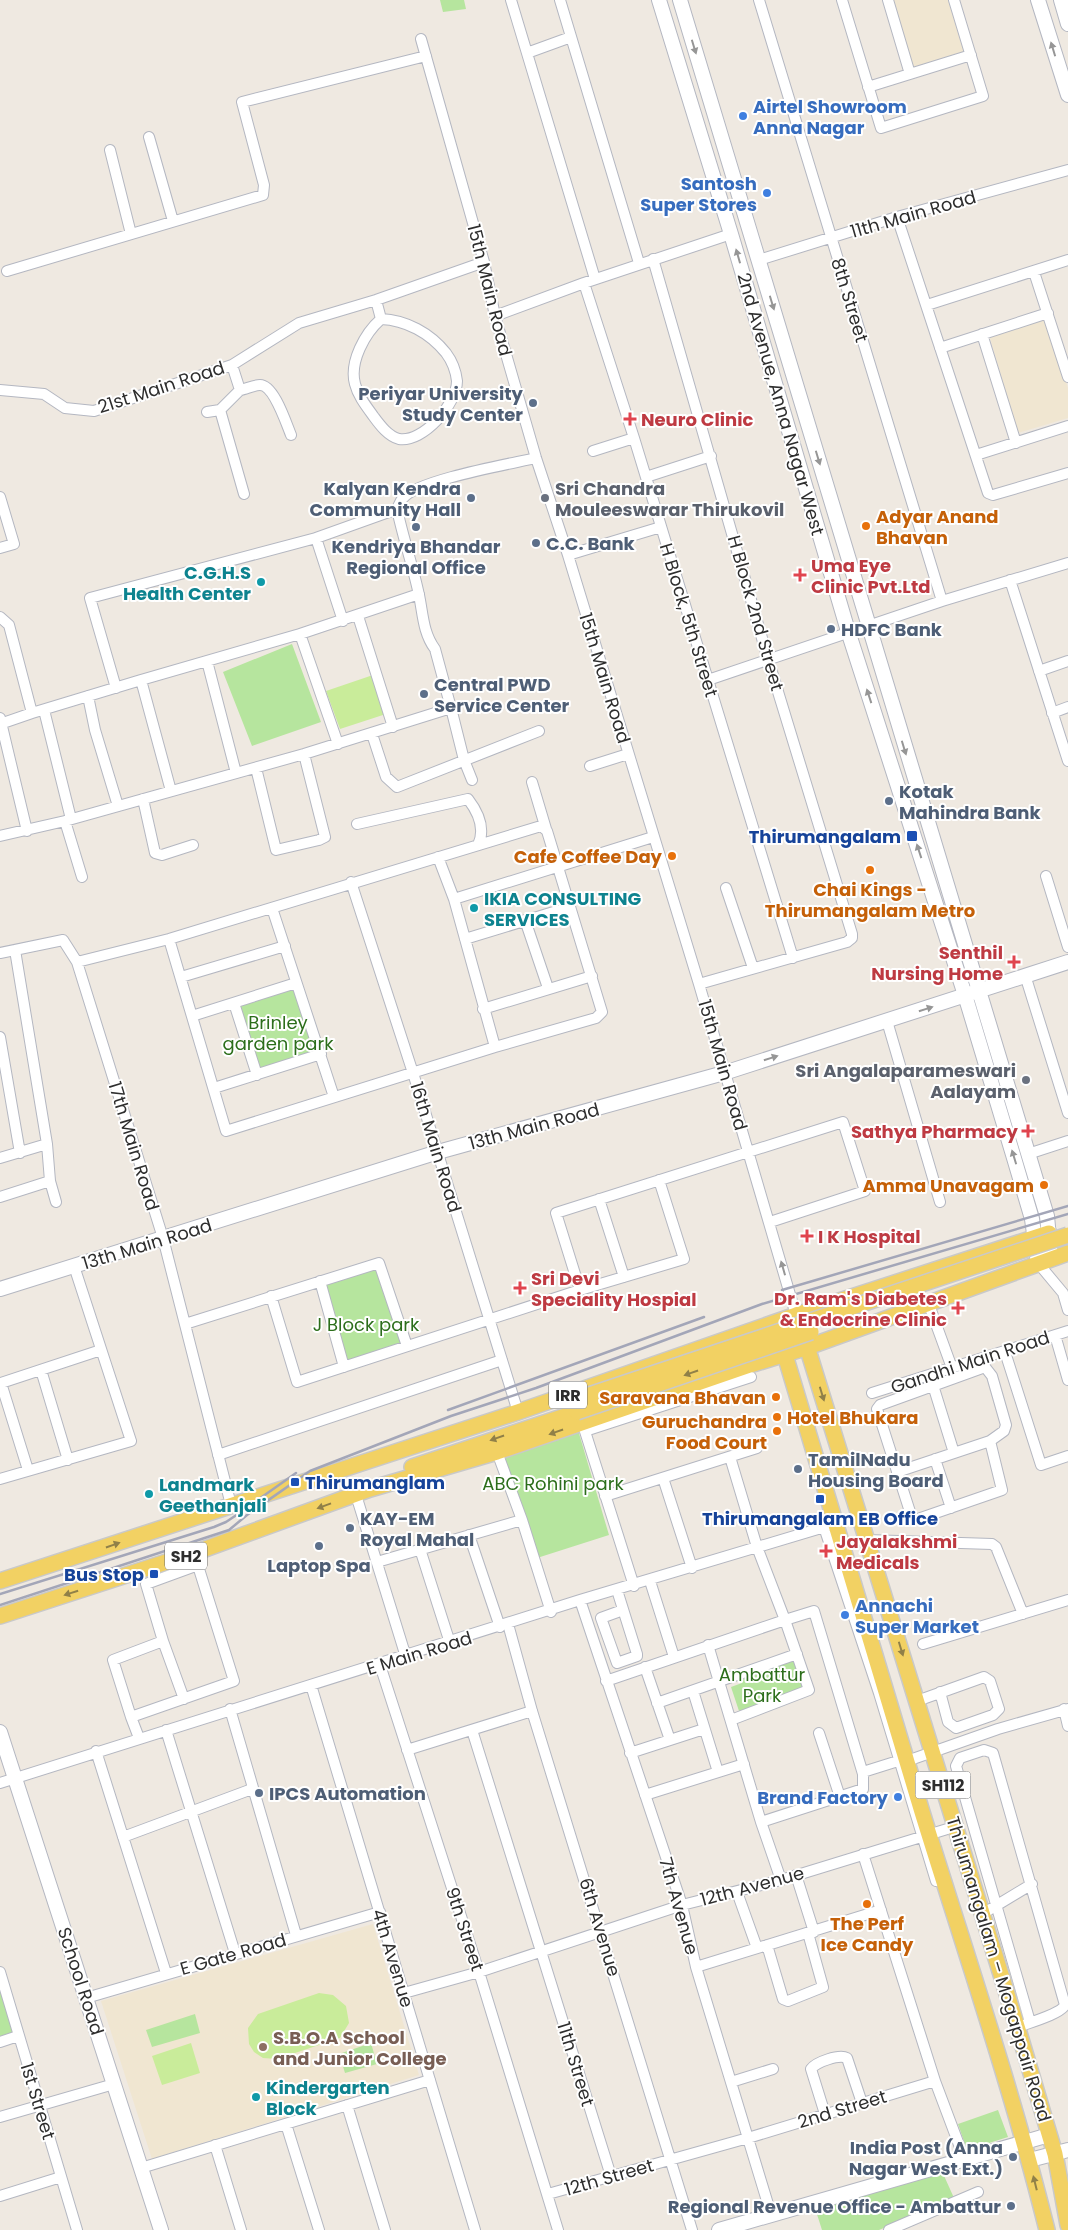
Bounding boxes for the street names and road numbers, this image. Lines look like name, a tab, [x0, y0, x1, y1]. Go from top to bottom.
street label: 11th Main Road	[847, 184, 979, 244]
street label: 15th Main Road	[462, 221, 518, 359]
street label: 8th Street	[825, 255, 875, 345]
street label: 2nd Avenue, Anna Nagar West	[731, 270, 831, 538]
street label: 21st Main Road	[94, 355, 228, 419]
street label: H Block 2nd Street	[722, 532, 790, 694]
street label: H Block, 5th Street	[654, 540, 724, 700]
street label: 15th Main Road	[573, 610, 637, 746]
street label: 15th Main Road	[692, 997, 754, 1133]
street label: 17th Main Road	[103, 1078, 165, 1214]
street label: 16th Main Road	[404, 1079, 468, 1215]
street label: 13th Main Road	[466, 1097, 602, 1155]
street label: 13th Main Road	[79, 1212, 215, 1276]
street label: Gandhi Main Road	[887, 1324, 1053, 1400]
road number: IRR	[549, 1382, 587, 1408]
road number: SH2	[165, 1542, 207, 1570]
street label: E Main Road	[363, 1625, 475, 1681]
road number: SH112	[916, 1772, 970, 1798]
street label: Thirumangalam – Mogappair Road	[941, 1813, 1057, 2125]
street label: 7th Avenue	[653, 1854, 705, 1958]
street label: 12th Avenue	[697, 1860, 807, 1912]
street label: 6th Avenue	[573, 1875, 627, 1979]
street label: 9th Street	[440, 1884, 490, 1974]
street label: 4th Avenue	[366, 1906, 420, 2010]
street label: School Road	[52, 1924, 110, 2038]
street label: E Gate Road	[177, 1927, 289, 1981]
street label: 11th Street	[551, 2019, 601, 2109]
street label: 1st Street	[14, 2059, 62, 2143]
street label: 2nd Street	[795, 2084, 889, 2134]
street label: 12th Street	[561, 2152, 657, 2202]

